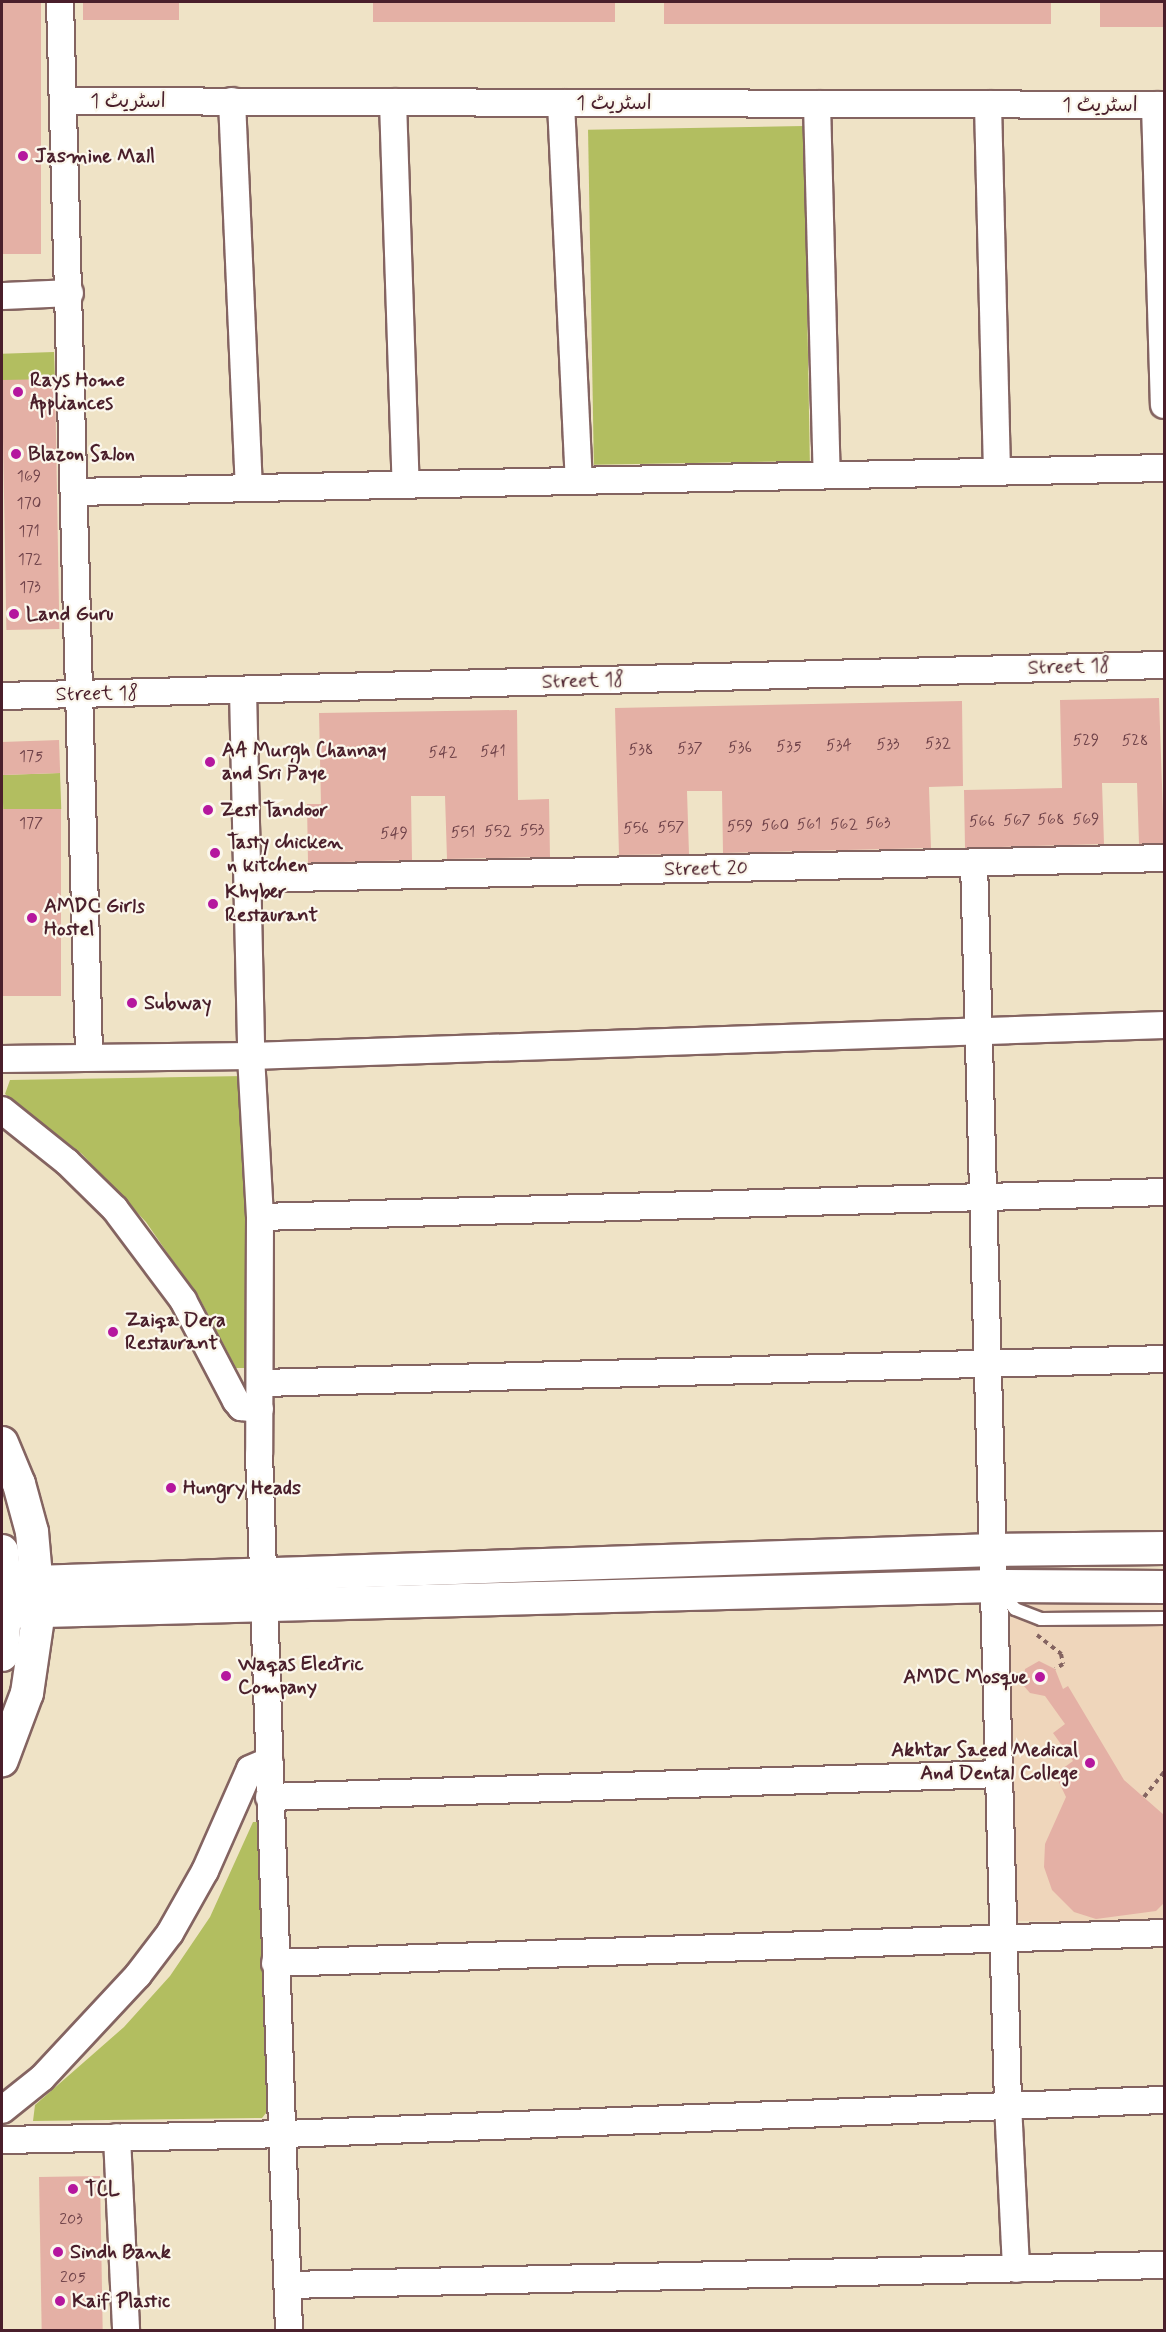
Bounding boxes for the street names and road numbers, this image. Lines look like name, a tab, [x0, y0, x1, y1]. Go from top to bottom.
street label: اسٹریٹ 1	[90, 89, 166, 113]
street label: اسٹریٹ 1	[576, 91, 652, 115]
street label: اسٹریٹ 1	[1062, 93, 1138, 117]
street label: Street 18	[1027, 654, 1111, 680]
street label: Street 18	[541, 668, 625, 694]
street label: Street 18	[56, 681, 138, 707]
street label: Street 20	[664, 856, 748, 882]

